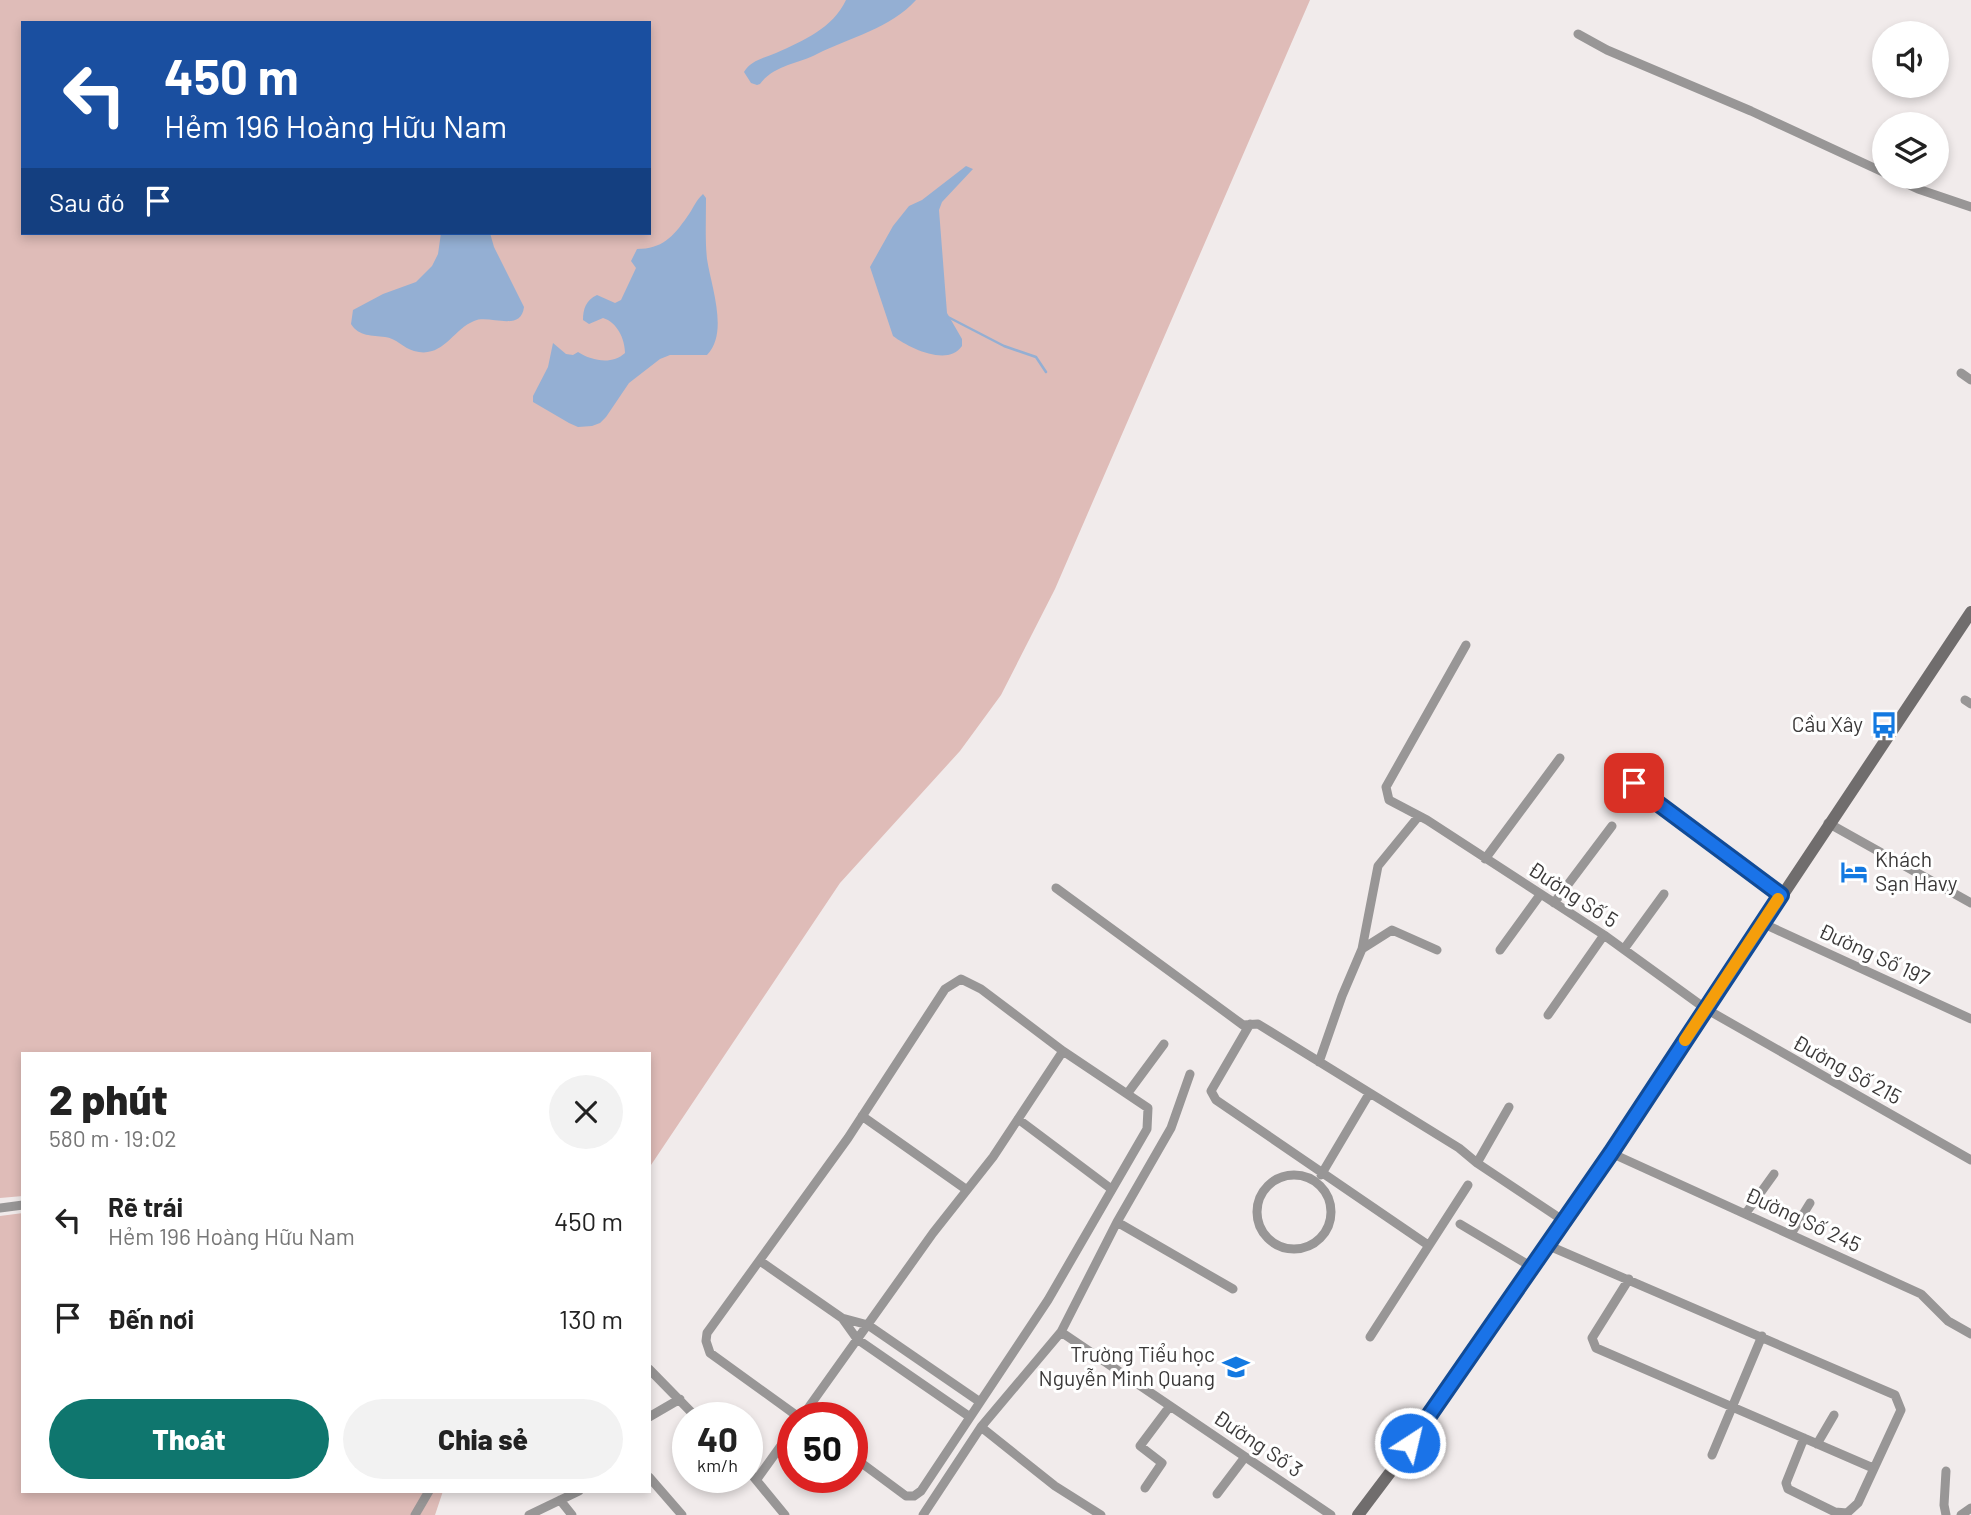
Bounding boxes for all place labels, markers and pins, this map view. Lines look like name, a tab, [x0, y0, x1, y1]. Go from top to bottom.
bus stop icon: Cầu Xây	[1869, 710, 1899, 740]
place label: Cầu Xây	[1792, 711, 1863, 736]
pin	[1604, 753, 1664, 813]
place label: Khách Sạn Havy	[1875, 846, 1958, 895]
hotel icon: Khách Sạn Havy	[1839, 857, 1869, 887]
place label: Trường Tiểu học Nguyễn Minh Quang	[1038, 1341, 1215, 1390]
school or university icon: Trường Tiểu học Nguyễn Minh Quang	[1221, 1352, 1251, 1382]

